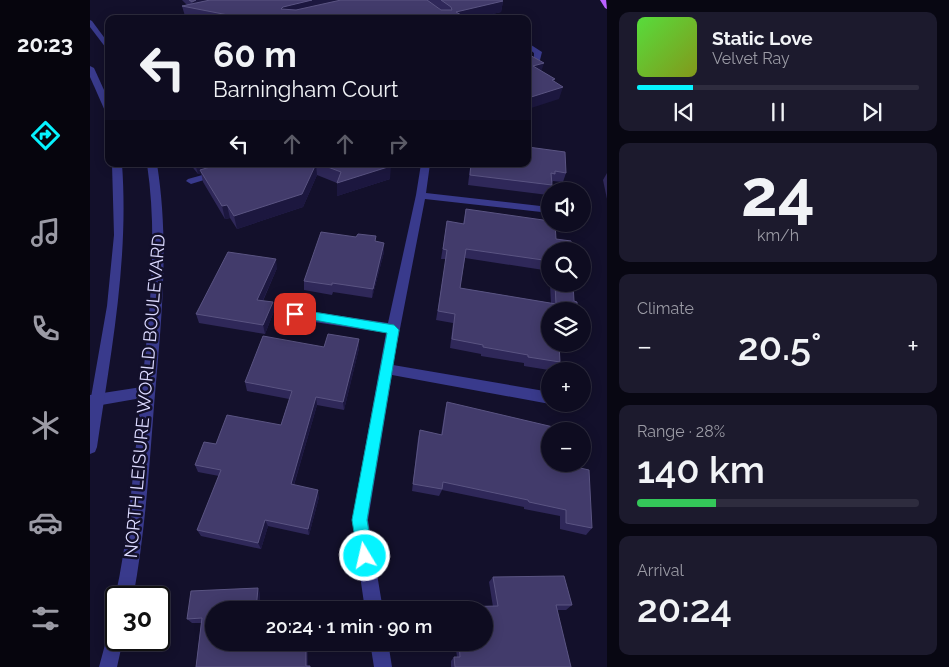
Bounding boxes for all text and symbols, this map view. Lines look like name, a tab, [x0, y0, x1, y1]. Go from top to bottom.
text: Static Love	[712, 27, 813, 49]
text: 20:23	[17, 31, 73, 57]
text: 60 m	[213, 34, 297, 75]
icon: left	[130, 35, 195, 100]
text: Velvet Ray	[712, 49, 790, 68]
text: Barningham Court	[213, 76, 398, 102]
icon: previous	[670, 98, 698, 126]
icon: pause	[764, 98, 792, 126]
icon: next	[858, 98, 886, 126]
icon: directions	[28, 118, 63, 153]
icon: left	[225, 130, 253, 158]
icon: ahead	[278, 130, 306, 158]
icon: ahead	[331, 130, 359, 158]
icon: right	[384, 130, 412, 158]
text: 24	[741, 155, 815, 231]
map controls	[541, 182, 591, 472]
button: sound	[541, 182, 591, 232]
icon: music	[28, 215, 63, 250]
text: km/h	[757, 226, 799, 245]
street label: NORTH LEISURE WORLD BOULEVARD	[120, 233, 169, 559]
button: search	[541, 242, 591, 292]
pin	[274, 293, 316, 335]
text: Climate	[637, 299, 694, 318]
icon: arrive	[281, 300, 309, 328]
button: layers	[541, 302, 591, 352]
icon: phone	[28, 311, 63, 346]
text: 20.5°	[738, 324, 822, 369]
text: −	[637, 330, 652, 363]
text: +	[907, 330, 919, 363]
button: +	[541, 362, 591, 412]
icon: climate	[28, 408, 63, 443]
button: −	[541, 422, 591, 472]
text: Range · 28%	[637, 422, 725, 441]
text: 140 km	[637, 447, 765, 492]
icon: car	[28, 505, 63, 540]
position arrow	[338, 529, 390, 581]
text: Arrival	[637, 561, 684, 580]
speed limit sign: 30	[105, 586, 170, 651]
text: 20:24	[637, 586, 732, 631]
icon: filters	[28, 601, 63, 636]
text: 20:24 · 1 min · 90 m	[266, 615, 432, 637]

